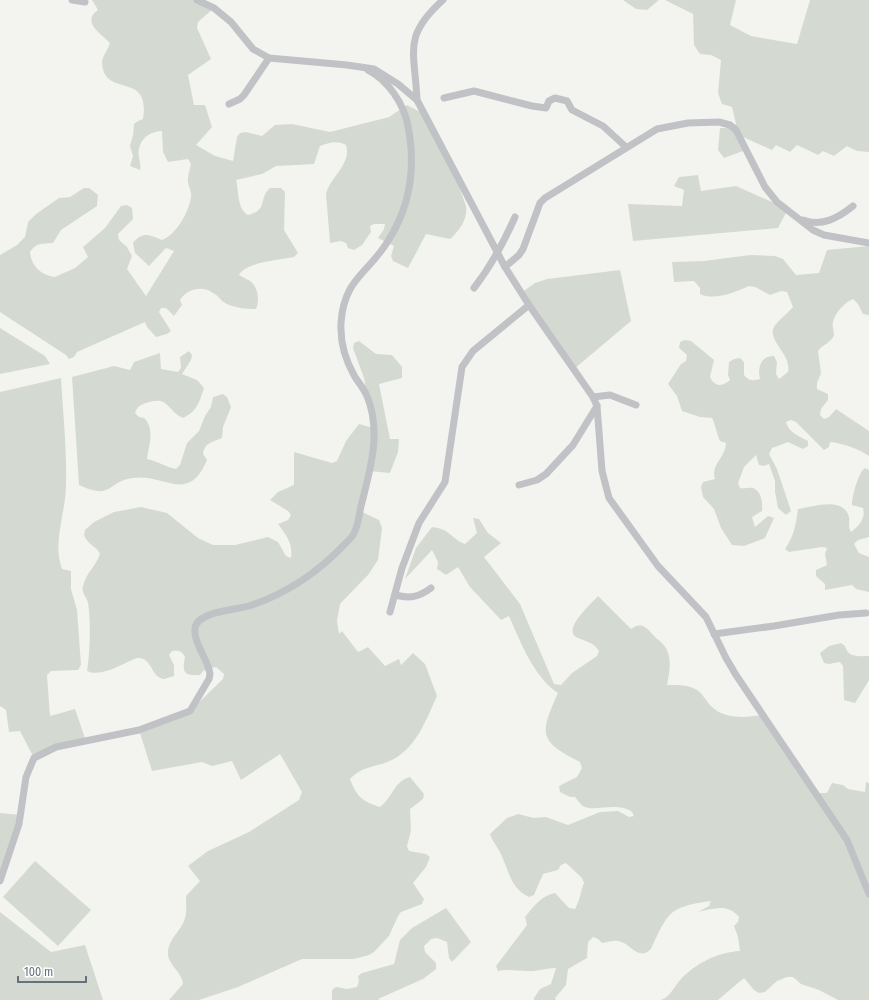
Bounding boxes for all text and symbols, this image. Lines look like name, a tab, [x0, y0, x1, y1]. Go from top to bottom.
scale bar	[18, 958, 86, 984]
text: 100 m	[24, 965, 53, 979]

